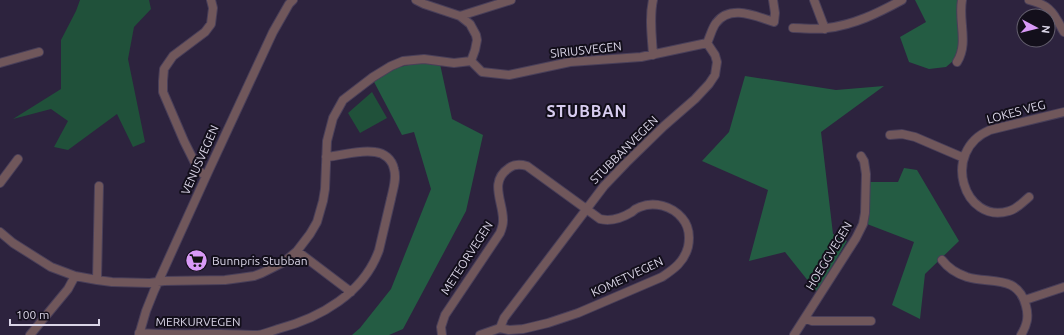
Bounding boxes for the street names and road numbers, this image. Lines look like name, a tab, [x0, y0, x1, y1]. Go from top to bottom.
street label: SIRIUSVEGEN	[550, 39, 622, 60]
street label: LOKES VEG	[985, 97, 1047, 126]
street label: STUBBANVEGEN	[587, 113, 660, 186]
street label: VENUSVEGEN	[178, 123, 221, 197]
street label: METEORVEGEN	[438, 219, 495, 297]
street label: HOEGGVEGEN	[803, 219, 854, 292]
street label: KOMETVEGEN	[589, 254, 665, 299]
street label: MERKURVEGEN	[155, 315, 241, 328]

